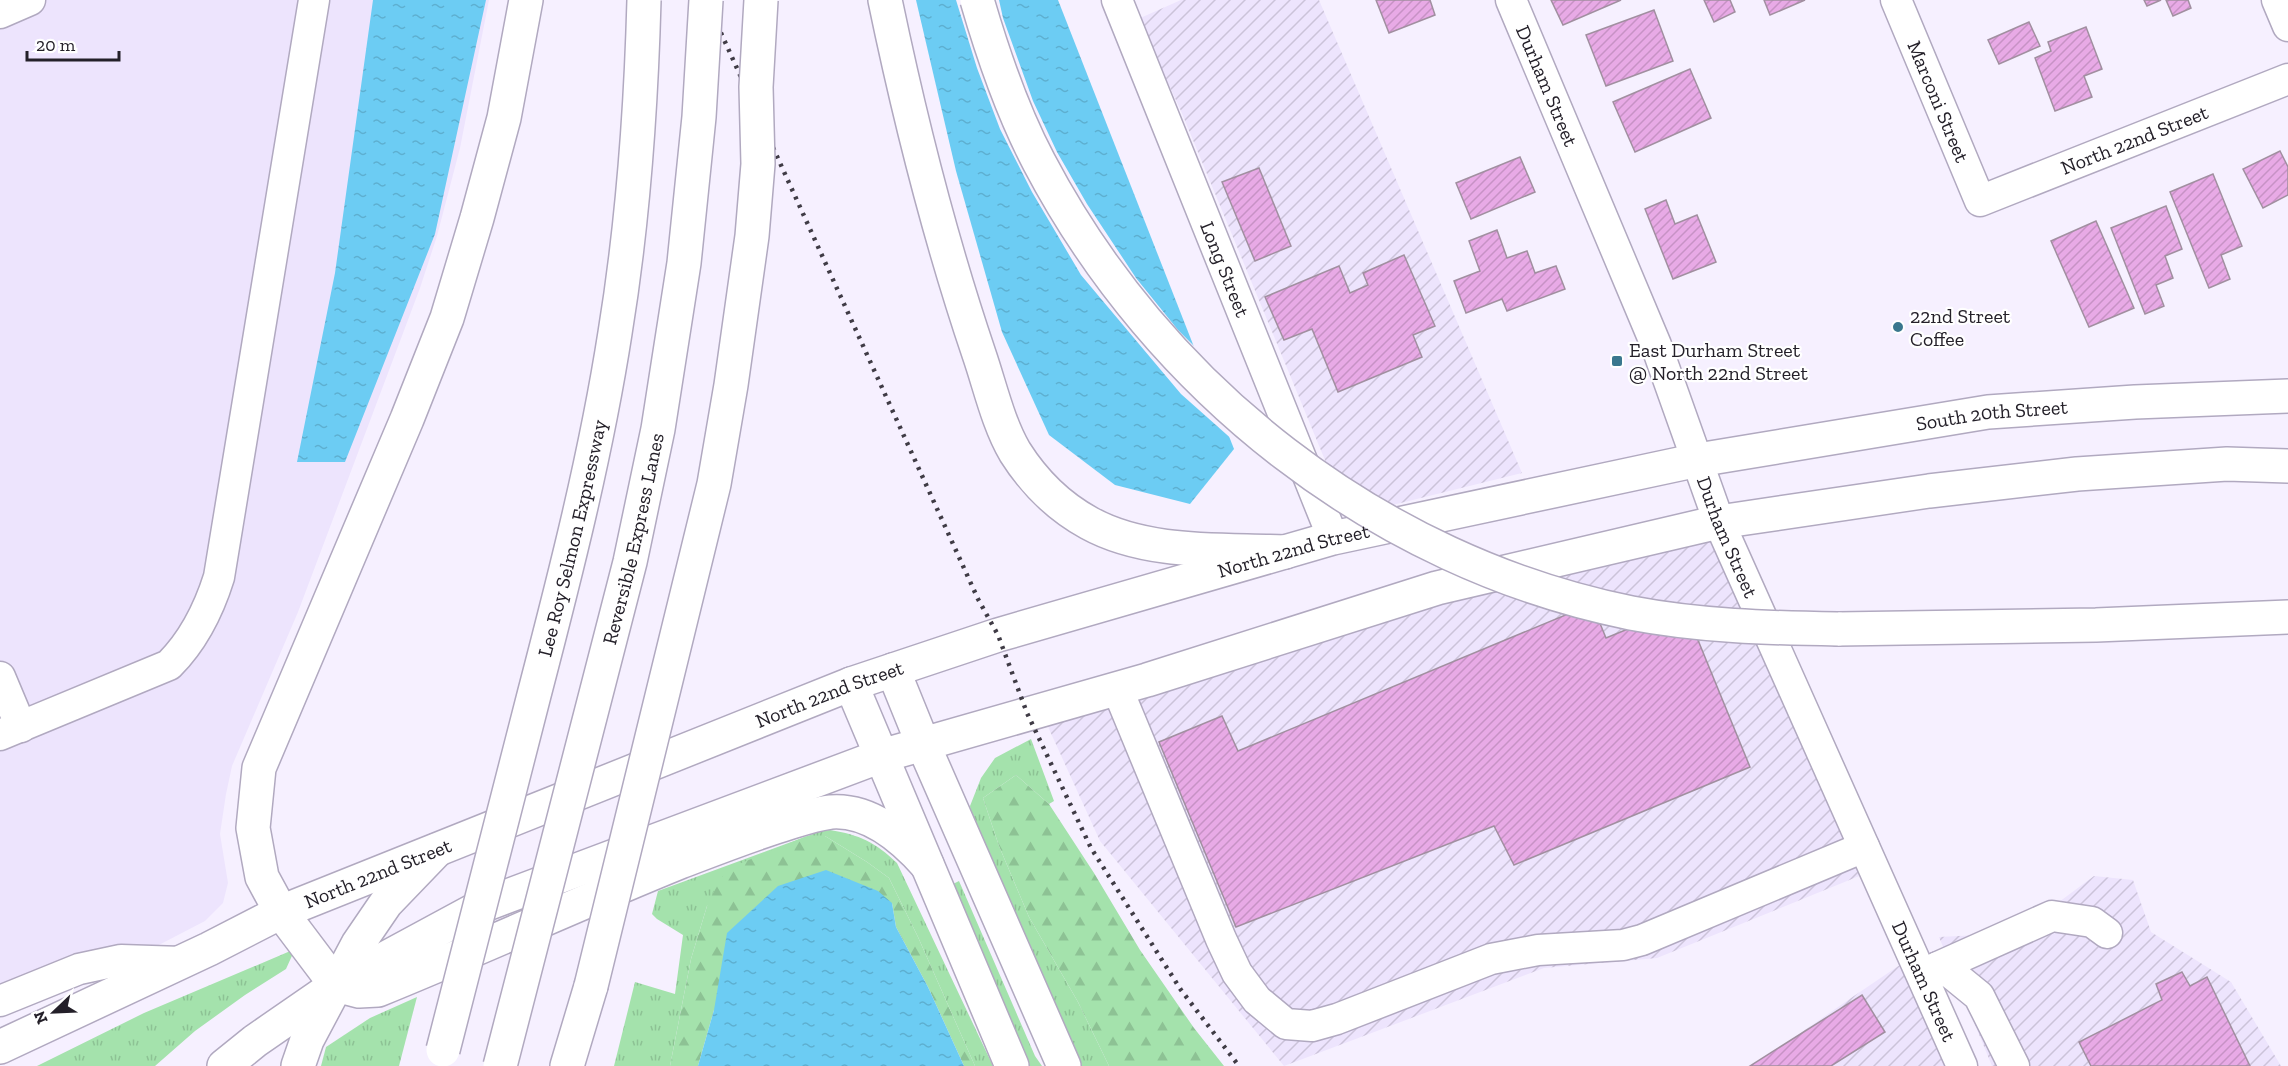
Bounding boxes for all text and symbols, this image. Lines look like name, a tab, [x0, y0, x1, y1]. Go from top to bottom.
street label: Durham Street	[1511, 22, 1583, 150]
scale bar	[27, 24, 118, 62]
text: 20 m	[36, 34, 76, 56]
street label: Marconi Street	[1902, 37, 1975, 166]
street label: North 22nd Street	[2057, 100, 2212, 180]
street label: Long Street	[1195, 218, 1255, 321]
place label: 22nd Street Coffee	[1910, 304, 2011, 351]
marker: 22nd Street Coffee	[1891, 320, 1905, 334]
place label: East Durham Street @ North 22nd Street	[1629, 338, 1808, 385]
marker: East Durham Street @ North 22nd Street	[1610, 354, 1624, 368]
street label: South 20th Street	[1914, 395, 2069, 436]
street label: Lee Roy Selmon Expressway	[532, 417, 611, 659]
street label: Reversible Express Lanes	[597, 431, 669, 647]
street label: Durham Street	[1692, 473, 1763, 602]
street label: North 22nd Street	[1215, 518, 1372, 583]
street label: North 22nd Street	[752, 655, 907, 733]
street label: North 22nd Street	[301, 833, 455, 913]
street label: Durham Street	[1887, 917, 1962, 1045]
north arrow	[24, 982, 84, 1042]
text: N	[30, 1008, 52, 1027]

